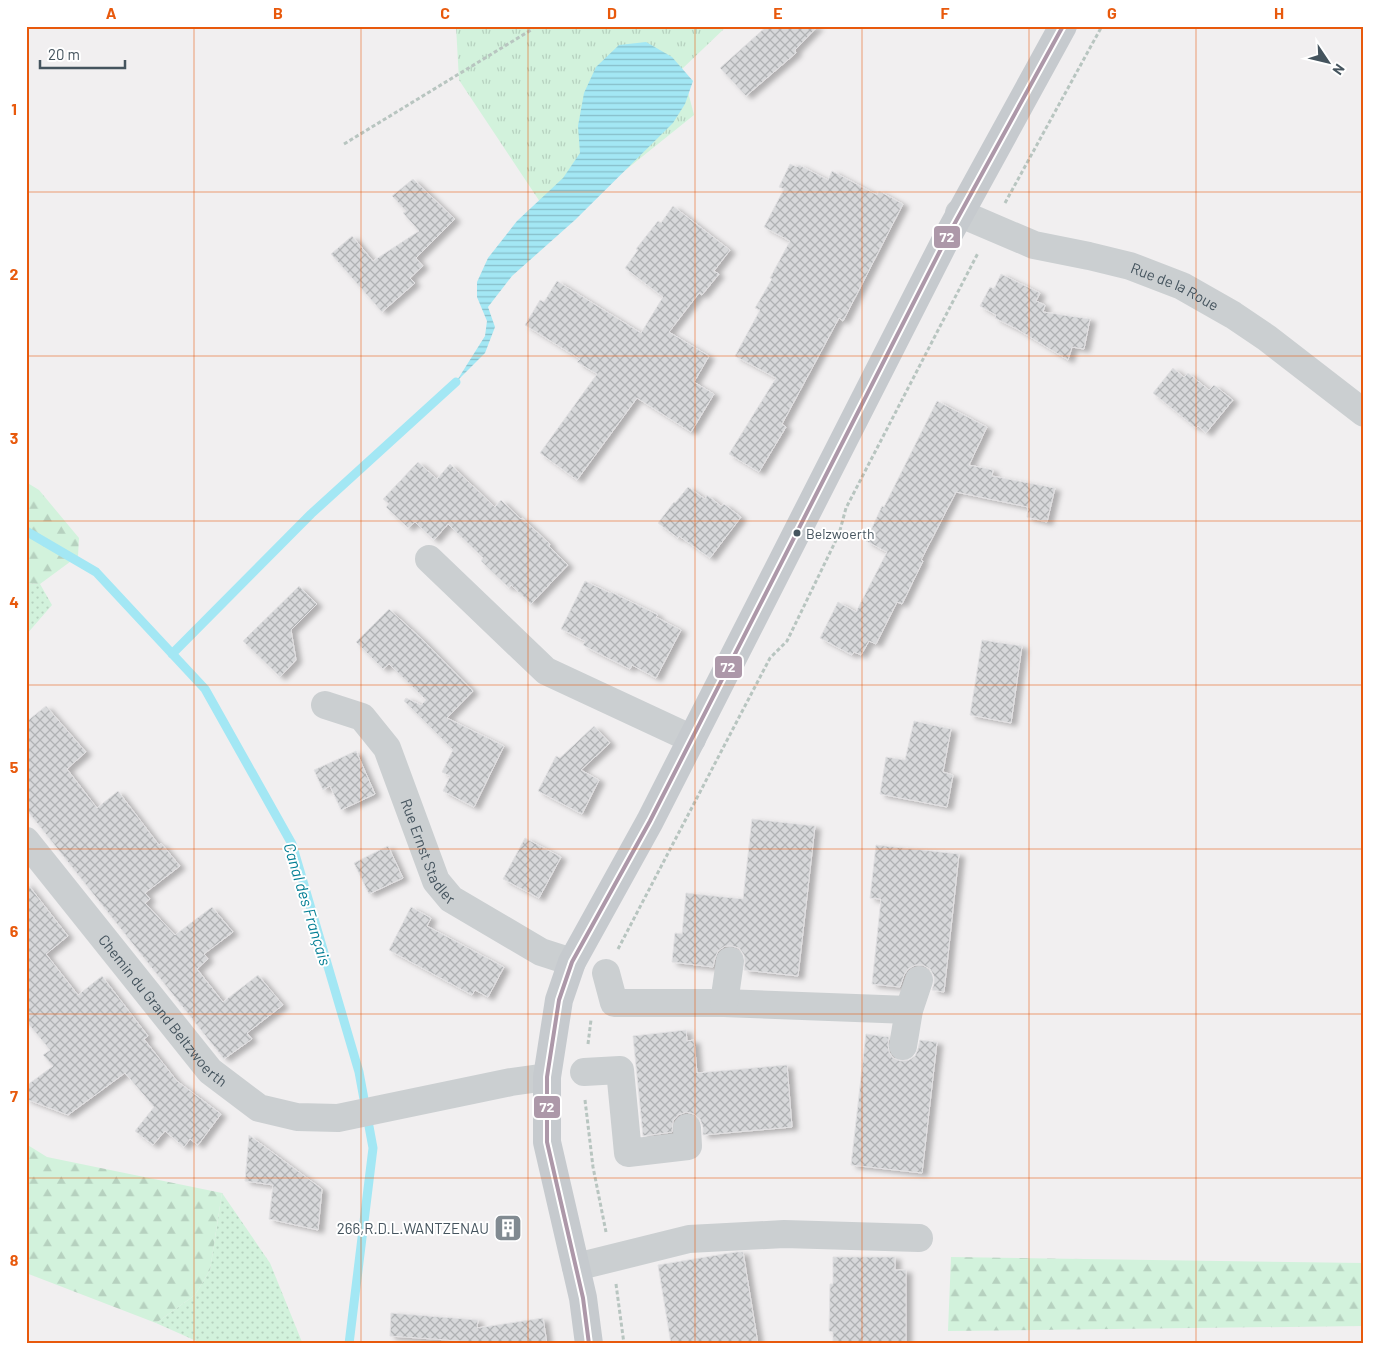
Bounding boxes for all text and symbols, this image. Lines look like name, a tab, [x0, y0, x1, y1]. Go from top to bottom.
text: A	[106, 3, 117, 22]
text: B	[273, 3, 283, 22]
text: C	[440, 3, 450, 22]
text: D	[607, 3, 617, 22]
text: E	[773, 3, 783, 22]
text: F	[941, 3, 950, 22]
text: G	[1107, 3, 1117, 22]
text: H	[1274, 3, 1284, 22]
scale bar	[40, 38, 125, 70]
north arrow	[1302, 38, 1352, 88]
text: 20 m	[48, 45, 80, 63]
text: N	[1329, 61, 1349, 78]
text: 1	[11, 99, 17, 118]
line badge: 72	[933, 225, 961, 249]
text: 72	[940, 228, 955, 245]
street label: Rue de la Roue	[1128, 258, 1222, 314]
text: 2	[10, 264, 19, 283]
text: 3	[10, 428, 18, 447]
place label: Belzwoerth	[806, 525, 875, 542]
marker: Belzwoerth	[792, 528, 802, 538]
text: 4	[9, 592, 19, 611]
line badge: 72	[714, 655, 743, 679]
text: 72	[721, 658, 736, 675]
text: 5	[10, 757, 19, 776]
street label: Rue Ernst Stadler	[397, 796, 459, 909]
water label: Canal des Français	[280, 840, 336, 968]
text: 6	[10, 921, 19, 940]
street label: Chemin du Grand Beltzwoerth	[95, 931, 231, 1090]
text: 7	[10, 1086, 18, 1105]
line badge: 72	[533, 1095, 561, 1119]
text: 72	[540, 1098, 555, 1115]
building icon: 266,R.D.L.WANTZENAU	[493, 1213, 523, 1243]
place label: 266,R.D.L.WANTZENAU	[337, 1219, 489, 1237]
text: 8	[10, 1250, 19, 1269]

